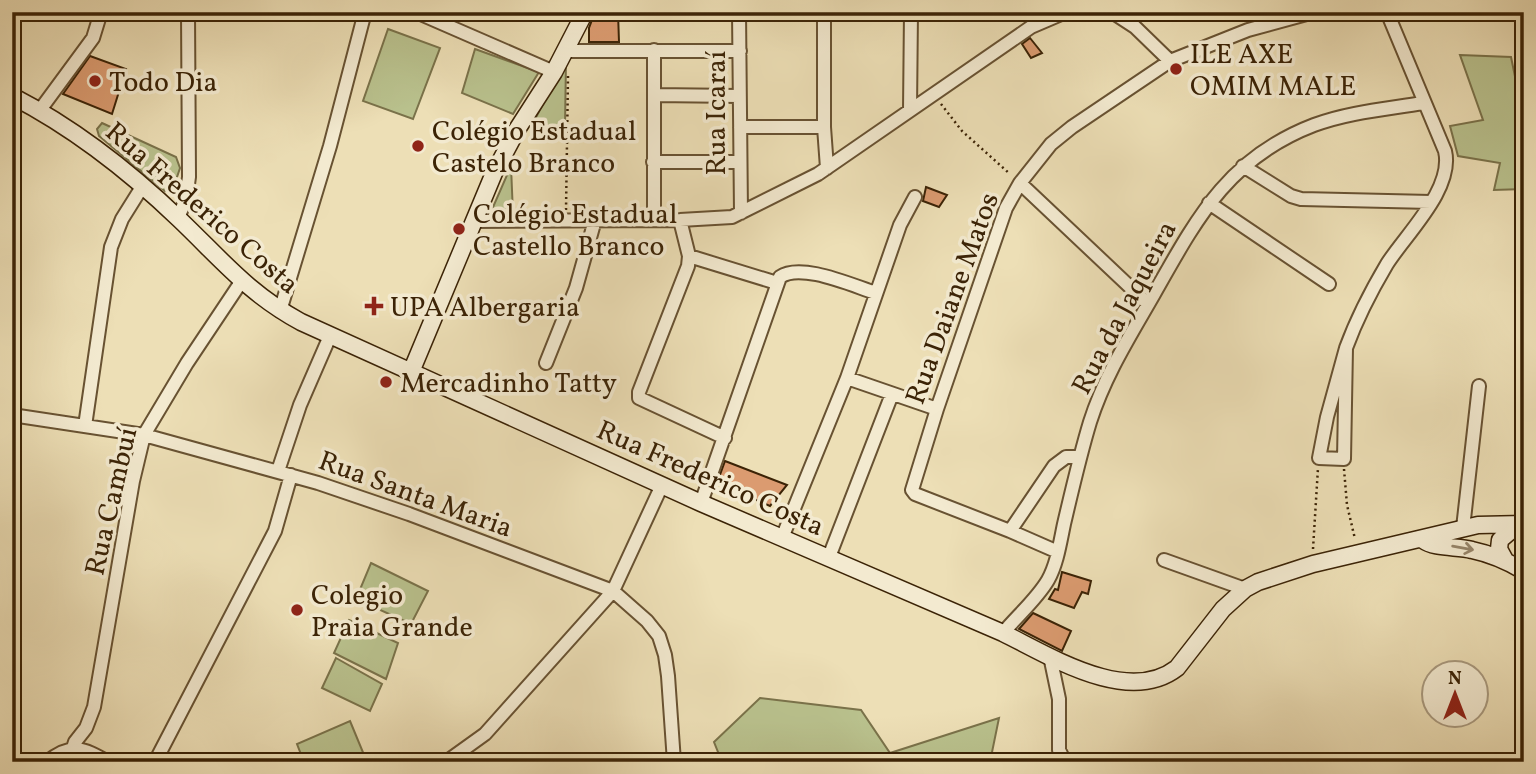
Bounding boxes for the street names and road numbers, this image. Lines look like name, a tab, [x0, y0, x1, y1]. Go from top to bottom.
street label: Rua Icaraí	[698, 50, 737, 175]
street label: Rua Frederico Costa	[96, 114, 307, 304]
street label: Rua Daiane Matos	[897, 187, 1010, 410]
street label: Rua da Jaqueira	[1063, 215, 1187, 402]
street label: Rua Frederico Costa	[590, 412, 830, 547]
street label: Rua Cambuí	[76, 423, 149, 580]
street label: Rua Santa Maria	[313, 442, 518, 549]

